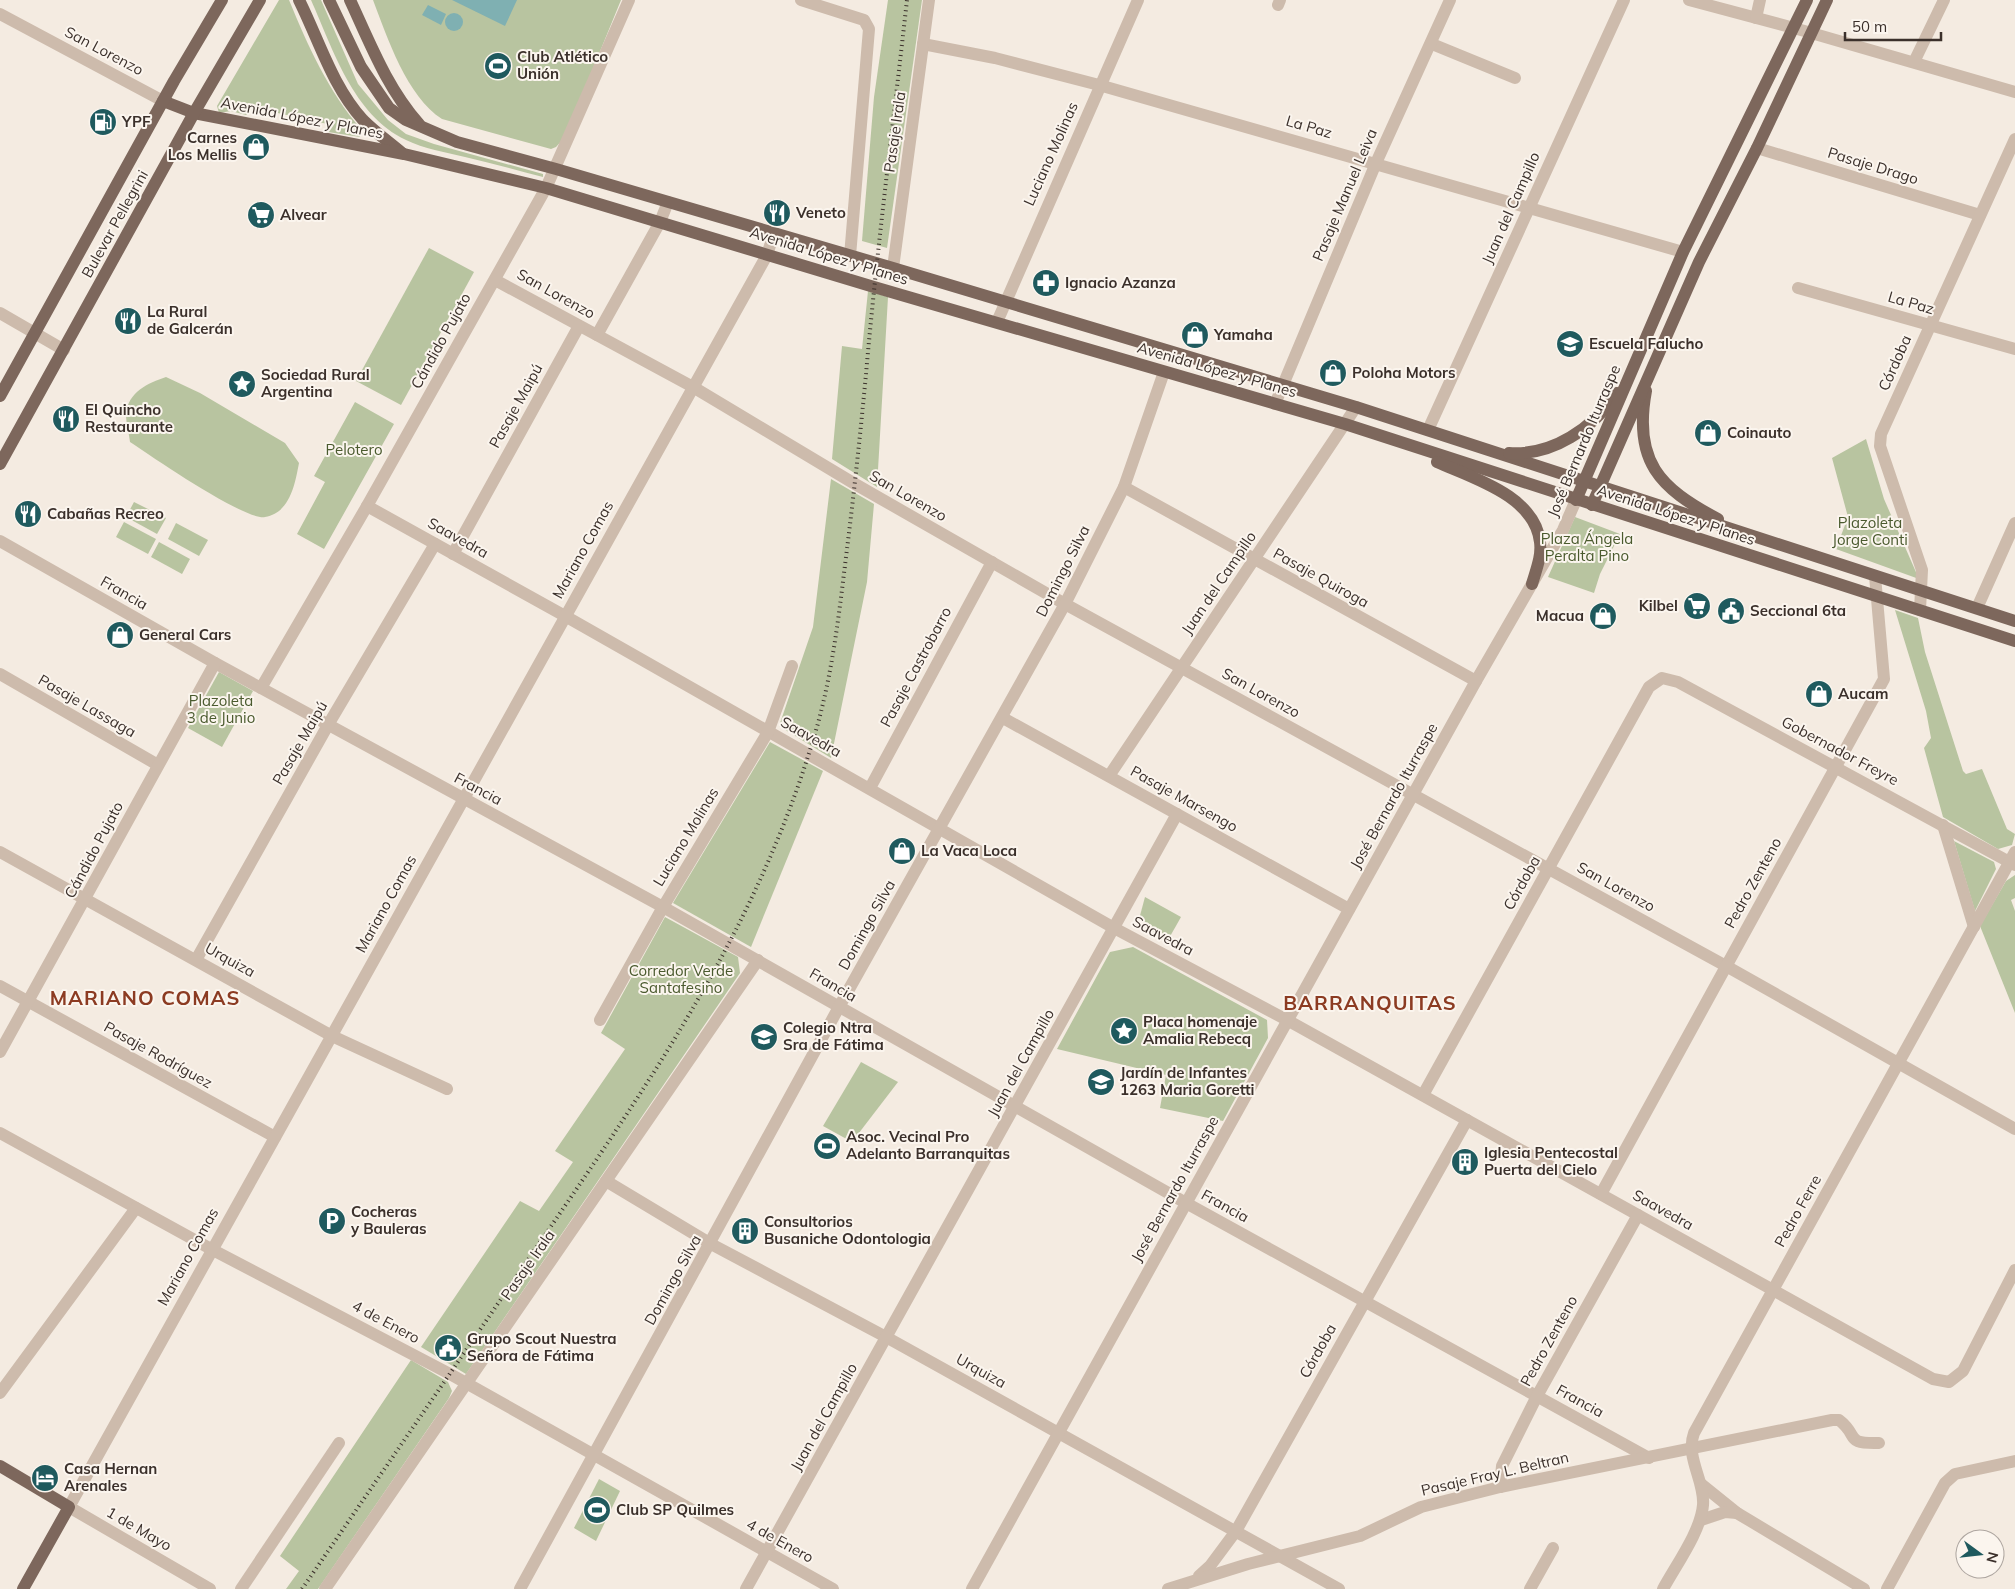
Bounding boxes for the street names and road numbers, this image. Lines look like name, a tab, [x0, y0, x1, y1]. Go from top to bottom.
street label: San Lorenzo	[62, 22, 147, 79]
street label: Pasaje Irala	[879, 90, 910, 174]
street label: Avenida López y Planes	[219, 92, 385, 143]
street label: Luciano Molinas	[1019, 99, 1082, 209]
street label: La Paz	[1284, 111, 1335, 142]
street label: Pasaje Manuel Leiva	[1308, 126, 1381, 264]
street label: Pasaje Drago	[1826, 143, 1921, 188]
street label: Juan del Campillo	[1477, 149, 1544, 267]
street label: Bulevar Pellegrini	[77, 167, 152, 281]
street label: Avenida López y Planes	[747, 222, 911, 289]
street label: San Lorenzo	[514, 264, 599, 323]
street label: La Paz	[1886, 287, 1937, 318]
street label: Cándido Pujato	[406, 289, 475, 392]
street label: Córdoba	[1874, 332, 1915, 394]
street label: Avenida López y Planes	[1135, 338, 1299, 401]
street label: Pasaje Maipú	[485, 360, 547, 451]
street label: José Bernardo Iturraspe	[1543, 362, 1624, 520]
street label: San Lorenzo	[866, 466, 950, 525]
street label: Avenida López y Planes	[1595, 480, 1758, 549]
street label: Mariano Comas	[548, 497, 617, 602]
street label: Saavedra	[424, 513, 492, 562]
street label: Domingo Silva	[1031, 522, 1094, 620]
street label: Juan del Campillo	[1177, 527, 1260, 638]
street label: Pasaje Quiroga	[1270, 543, 1372, 612]
street label: Francia	[97, 571, 151, 614]
street label: Pasaje Castrobarro	[876, 603, 955, 730]
street label: San Lorenzo	[1219, 663, 1304, 722]
street label: Pasaje Lassaga	[35, 670, 139, 741]
street label: Pasaje Maipú	[268, 697, 331, 788]
street label: Saavedra	[777, 712, 845, 761]
street label: Gobernador Freyre	[1778, 712, 1902, 789]
street label: José Bernardo Iturraspe	[1346, 720, 1442, 872]
street label: Pasaje Marsengo	[1127, 761, 1241, 836]
street label: Francia	[451, 768, 505, 809]
street label: Luciano Molinas	[649, 784, 722, 890]
street label: Cándido Pujato	[60, 798, 127, 901]
street label: Pedro Zenteno	[1720, 834, 1785, 931]
street label: Mariano Comas	[351, 851, 420, 956]
street label: Córdoba	[1499, 852, 1544, 913]
street label: San Lorenzo	[1574, 857, 1659, 916]
street label: Domingo Silva	[834, 876, 899, 973]
street label: Saavedra	[1129, 912, 1197, 960]
street label: Urquiza	[202, 938, 259, 981]
street label: Francia	[806, 963, 860, 1006]
street label: Juan del Campillo	[983, 1005, 1058, 1120]
street label: Pasaje Rodríguez	[101, 1017, 216, 1092]
street label: José Bernardo Iturraspe	[1127, 1113, 1223, 1265]
street label: Pedro Ferre	[1770, 1171, 1825, 1250]
street label: Francia	[1198, 1185, 1252, 1226]
street label: Saavedra	[1629, 1185, 1697, 1234]
street label: Mariano Comas	[153, 1204, 222, 1309]
street label: Pasaje Irala	[496, 1226, 559, 1303]
street label: Domingo Silva	[640, 1231, 705, 1328]
street label: Pedro Zenteno	[1516, 1292, 1581, 1389]
street label: 4 de Enero	[349, 1296, 423, 1347]
street label: Córdoba	[1295, 1320, 1340, 1381]
street label: Urquiza	[953, 1349, 1010, 1392]
street label: Juan del Campillo	[786, 1359, 861, 1474]
street label: Francia	[1553, 1380, 1607, 1421]
street label: Pasaje Fray L. Beltran	[1419, 1447, 1571, 1500]
street label: 1 de Mayo	[103, 1502, 175, 1555]
street label: 4 de Enero	[743, 1514, 817, 1567]

